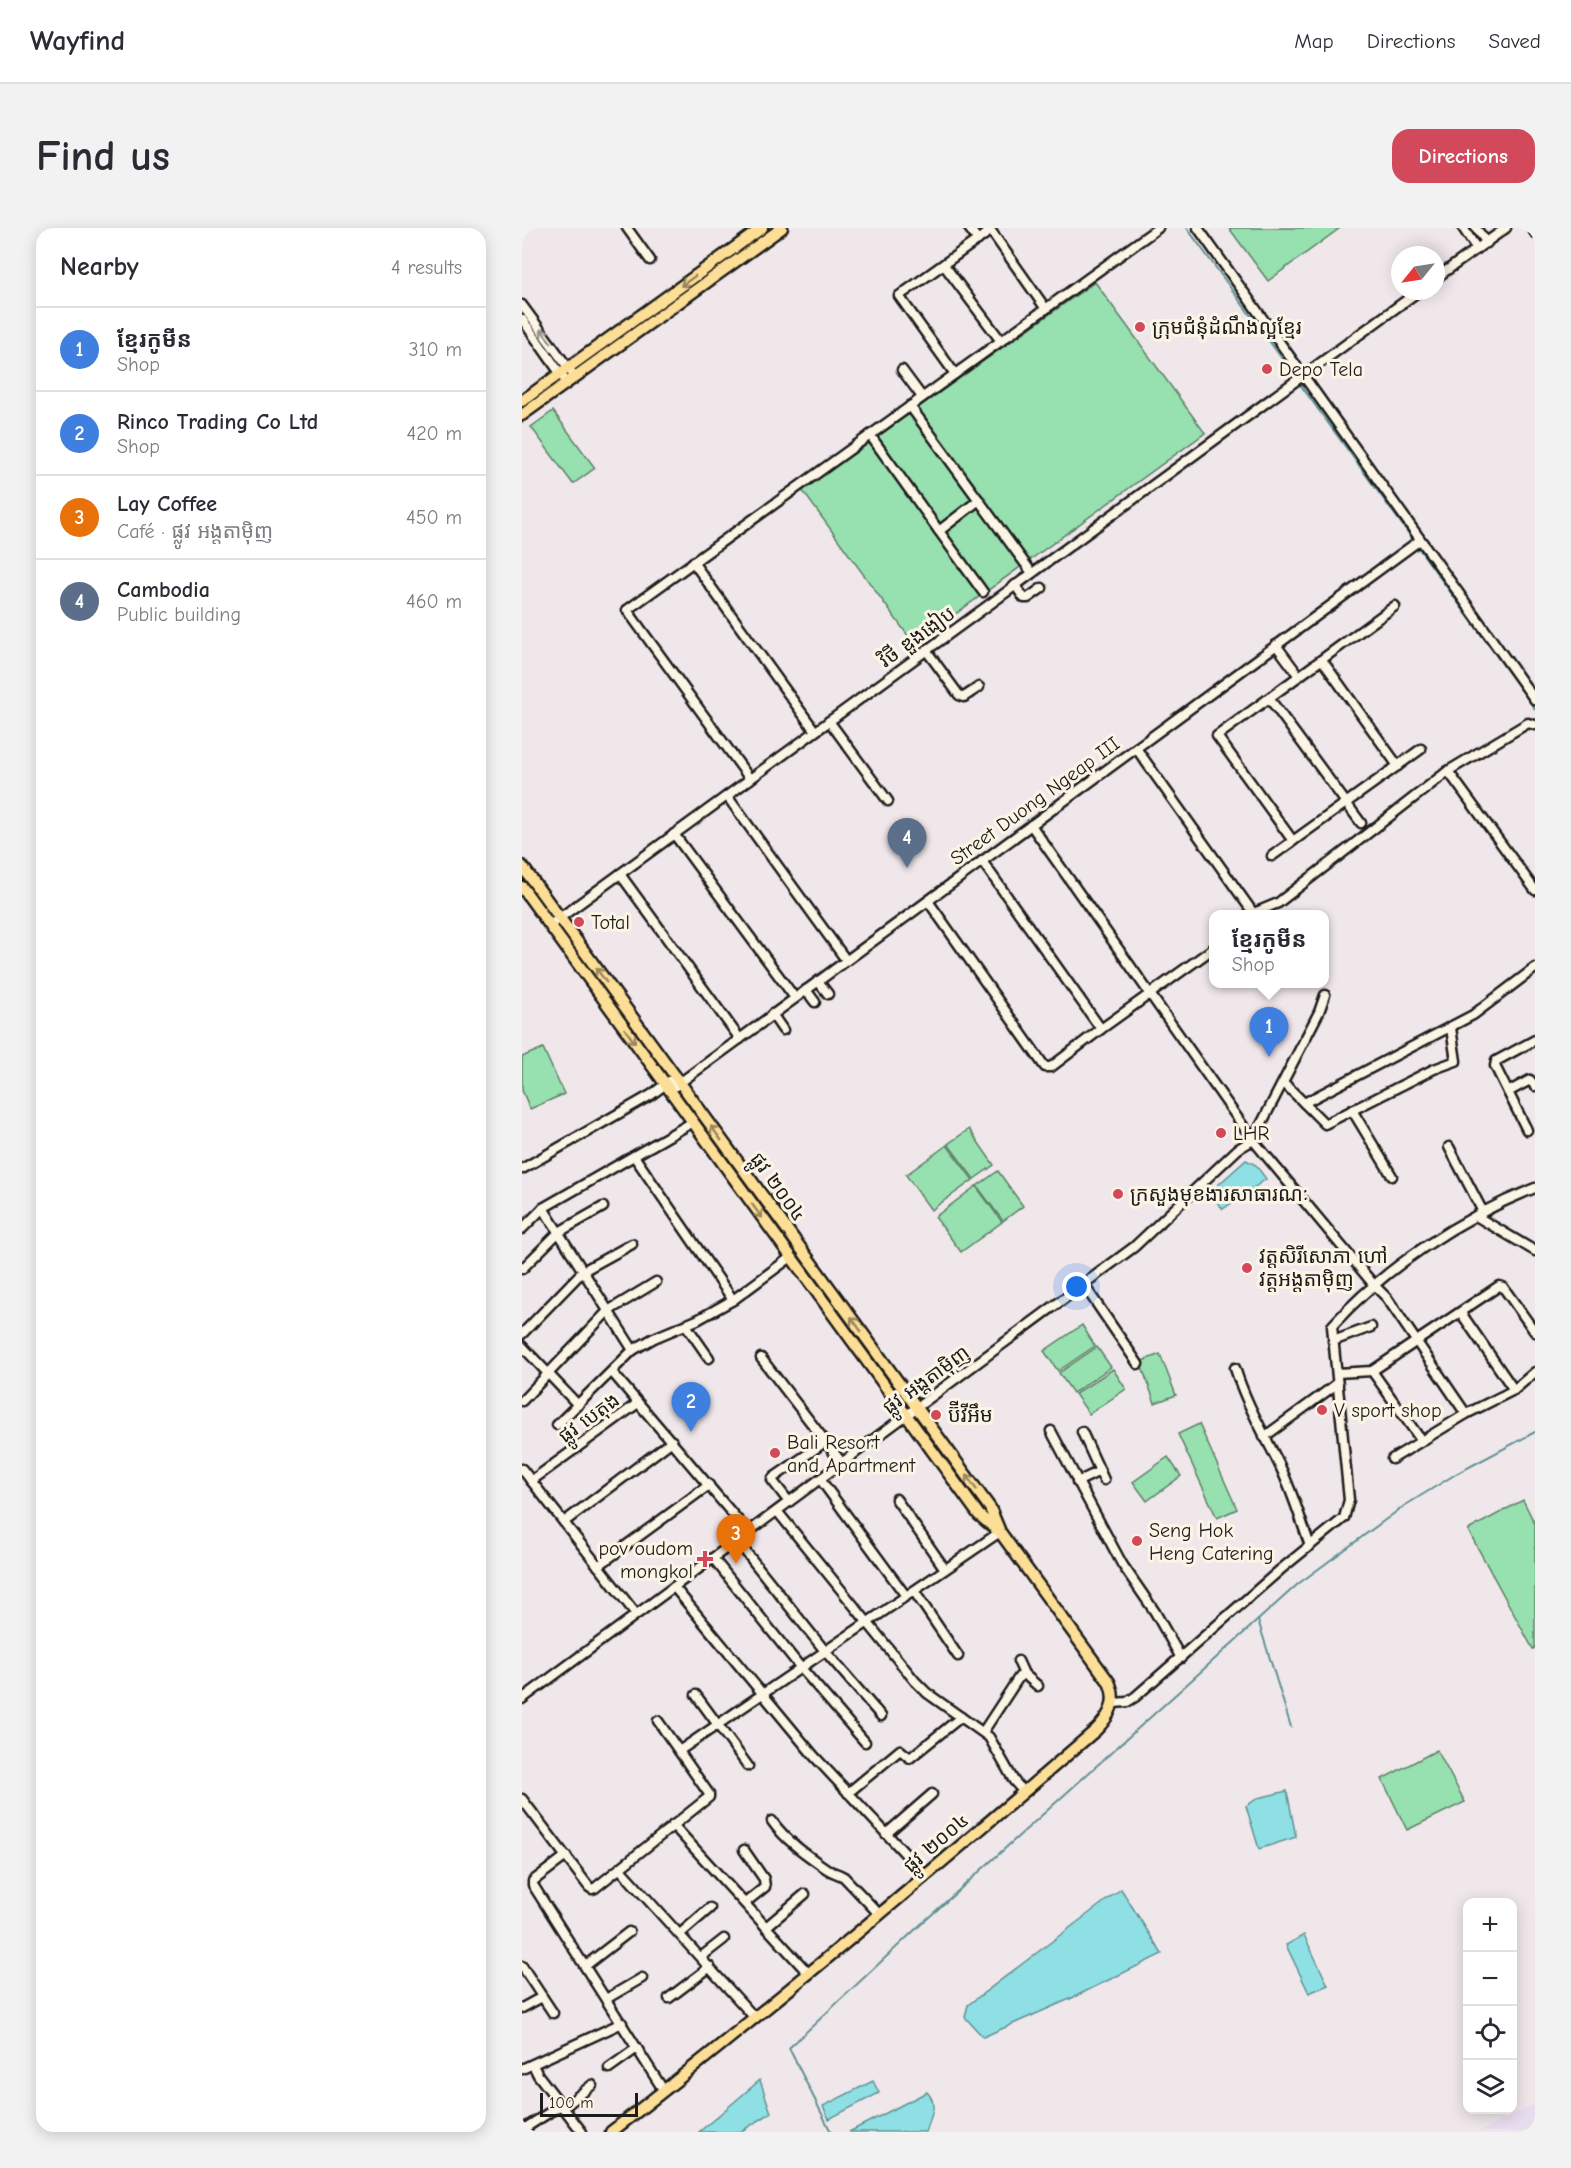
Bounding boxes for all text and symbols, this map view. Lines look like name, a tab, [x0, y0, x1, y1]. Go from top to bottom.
text: Wayfind	[30, 25, 125, 57]
text: Map	[1294, 29, 1334, 53]
text: Directions	[1367, 29, 1456, 53]
text: Saved	[1489, 29, 1541, 53]
button: Directions	[1392, 129, 1535, 183]
text: Find us	[36, 132, 170, 181]
north arrow	[1391, 246, 1445, 300]
text: Nearby	[60, 252, 139, 282]
text: 4 results	[391, 256, 462, 279]
one-way arrow	[681, 275, 697, 287]
place label: ក្រុមជំនុំដំណឹងល្អខ្មែរ	[1152, 315, 1302, 340]
marker: ក្រុមជំនុំដំណឹងល្អខ្មែរ	[1133, 320, 1147, 334]
text: ខ្មែរកូមីន	[117, 327, 192, 353]
one-way arrow	[539, 329, 552, 345]
text: 1	[76, 338, 83, 361]
text: 310 m	[409, 338, 462, 361]
text: Shop	[117, 353, 160, 376]
place label: Depo Tela	[1279, 358, 1363, 381]
marker: Depo Tela	[1260, 362, 1274, 376]
text: Rinco Trading Co Ltd	[117, 409, 318, 435]
text: 2	[75, 422, 84, 445]
text: 420 m	[406, 422, 462, 445]
text: Shop	[117, 435, 160, 458]
text: Lay Coffee	[117, 491, 217, 517]
text: 3	[75, 506, 84, 529]
text: 450 m	[406, 506, 462, 529]
text: Café · ផ្លូវ អង្តតាម៉ិញ	[117, 520, 273, 543]
text: Cambodia	[117, 577, 210, 603]
text: 4	[75, 590, 84, 613]
text: 460 m	[406, 590, 462, 613]
street label: វិថី ឌួងងៀប	[873, 600, 960, 673]
text: Public building	[117, 603, 241, 626]
street label: Street Duong Ngeap III	[946, 732, 1124, 870]
pin: 4	[888, 818, 926, 868]
popup	[1209, 910, 1329, 988]
place label: Total	[591, 911, 630, 934]
marker: Total	[572, 915, 586, 929]
text: ខ្មែរកូមីន	[1232, 927, 1306, 953]
text: Shop	[1232, 953, 1275, 976]
one-way arrow	[595, 967, 608, 983]
pin: 1	[1250, 1008, 1288, 1057]
one-way arrow	[624, 1027, 637, 1043]
place label: LHR	[1233, 1122, 1269, 1145]
one-way arrow	[710, 1125, 722, 1141]
marker: LHR	[1214, 1126, 1228, 1140]
street label: ផ្លូវ ២០០៤	[740, 1148, 811, 1230]
place label: ក្រសួងមុខងារសាធារណៈ	[1130, 1183, 1308, 1207]
marker: ក្រសួងមុខងារសាធារណៈ	[1111, 1187, 1125, 1201]
one-way arrow	[751, 1202, 764, 1218]
place label: វត្តសិរីសោភា ហៅ វត្តអង្តតាម៉ិញ	[1259, 1244, 1388, 1292]
marker: វត្តសិរីសោភា ហៅ វត្តអង្តតាម៉ិញ	[1240, 1261, 1254, 1275]
your location	[1062, 1272, 1091, 1301]
one-way arrow	[850, 1316, 862, 1332]
street label: ផ្លូវ អង្តតាម៉ិញ	[878, 1341, 978, 1425]
pin: 2	[672, 1382, 710, 1432]
street label: ផ្លូវ បេតុង	[554, 1388, 628, 1453]
place label: V sport shop	[1334, 1399, 1442, 1422]
place label: ប៊ីវីអឹម	[948, 1400, 993, 1427]
marker: V sport shop	[1315, 1403, 1329, 1417]
marker: ប៊ីវីអឹម	[929, 1408, 943, 1422]
place label: Bali Resort and Apartment	[787, 1431, 916, 1477]
marker: Bali Resort and Apartment	[768, 1446, 782, 1460]
one-way arrow	[964, 1474, 977, 1490]
pin: 3	[716, 1514, 756, 1564]
place label: Seng Hok Heng Catering	[1149, 1519, 1274, 1565]
marker: Seng Hok Heng Catering	[1130, 1534, 1144, 1548]
place label: pov oudom mongkol	[598, 1537, 693, 1583]
marker: pov oudom mongkol	[698, 1552, 712, 1566]
street label: ផ្លូវ ២០០៤	[899, 1808, 978, 1883]
map controls	[1463, 1898, 1517, 2114]
button: +	[1463, 1898, 1517, 1952]
button: −	[1463, 1952, 1517, 2006]
button: locate	[1463, 2006, 1517, 2060]
button: layers	[1463, 2060, 1517, 2114]
scale bar	[540, 2090, 638, 2118]
text: 100 m	[549, 2094, 593, 2112]

